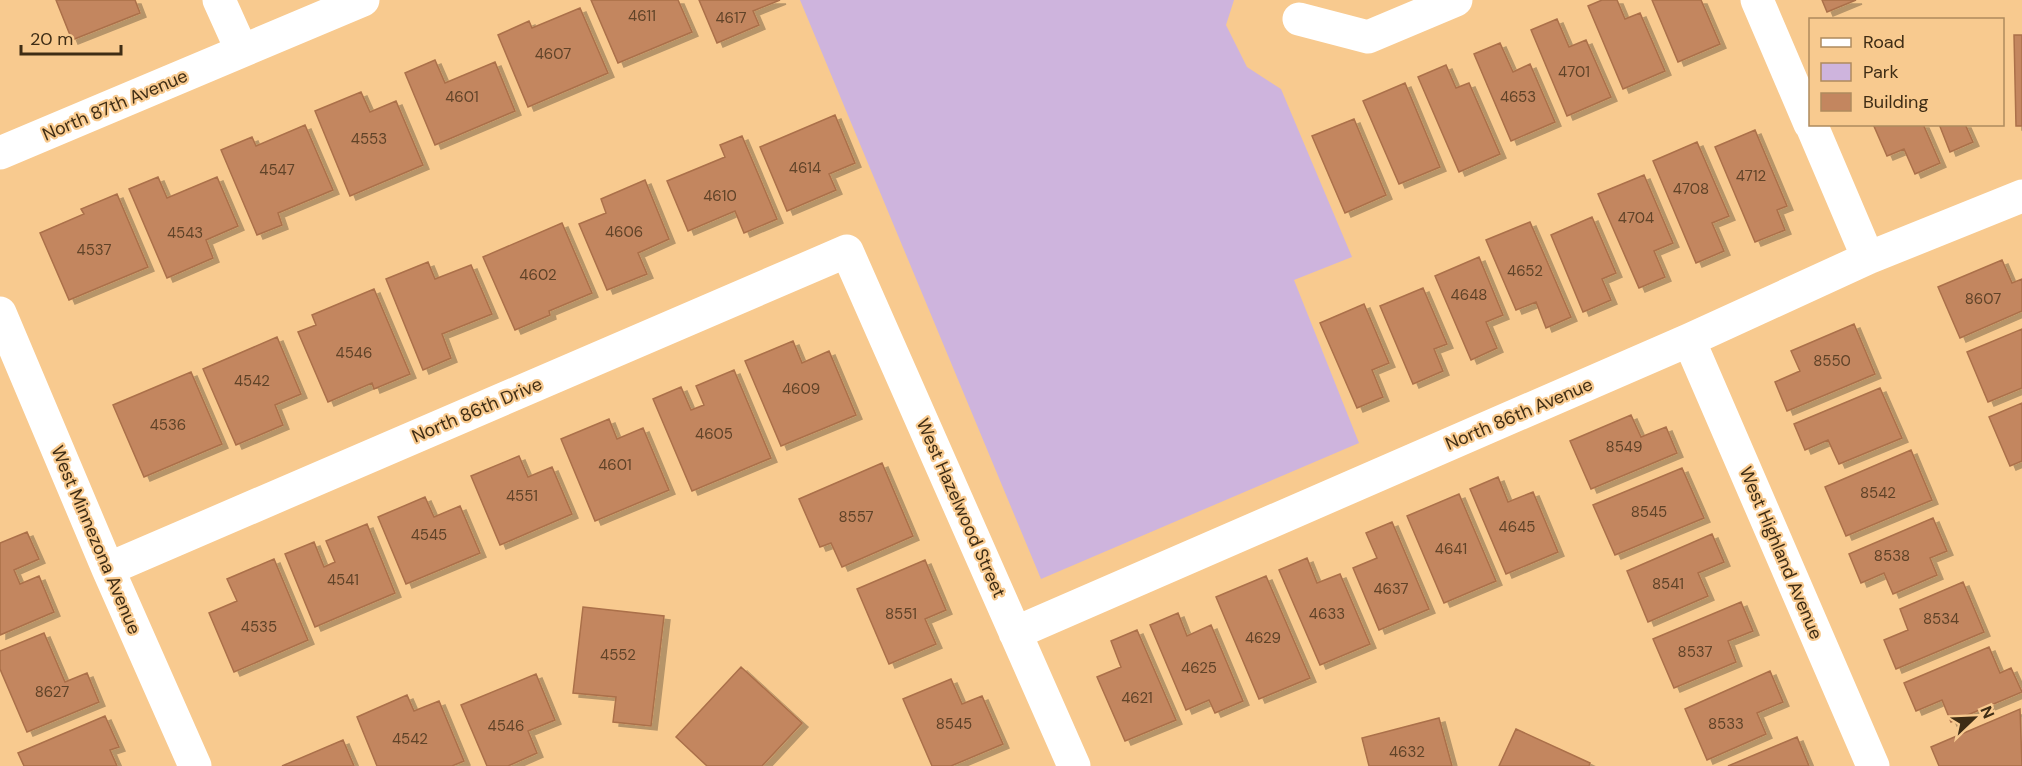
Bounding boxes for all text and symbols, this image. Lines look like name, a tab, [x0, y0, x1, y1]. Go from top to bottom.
house number: 4611	[628, 6, 656, 26]
house number: 4617	[715, 8, 747, 28]
scale bar	[21, 18, 122, 56]
legend	[1809, 18, 2004, 126]
text: 20 m	[30, 27, 73, 51]
text: Road	[1863, 30, 1905, 54]
house number: 4607	[535, 44, 571, 64]
text: Park	[1863, 60, 1899, 84]
house number: 4701	[1558, 62, 1590, 82]
street label: North 87th Avenue	[39, 64, 191, 146]
house number: 4601	[445, 87, 479, 107]
house number: 4653	[1500, 87, 1536, 107]
text: Building	[1863, 90, 1928, 114]
house number: 4553	[351, 129, 387, 149]
house number: 4614	[789, 158, 821, 178]
house number: 4547	[259, 160, 295, 180]
house number: 4712	[1736, 166, 1766, 186]
house number: 4708	[1673, 179, 1709, 199]
house number: 4610	[703, 186, 737, 206]
house number: 4704	[1618, 208, 1654, 228]
house number: 4606	[605, 222, 643, 242]
house number: 4543	[167, 223, 203, 243]
house number: 4537	[77, 240, 111, 260]
house number: 4652	[1507, 261, 1543, 281]
house number: 4602	[519, 265, 557, 285]
house number: 4648	[1451, 285, 1487, 305]
house number: 8607	[1965, 289, 2001, 309]
house number: 4546	[336, 343, 372, 363]
house number: 8550	[1813, 351, 1851, 371]
house number: 4542	[234, 371, 270, 391]
street label: North 86th Drive	[408, 372, 546, 448]
street label: North 86th Avenue	[1442, 372, 1596, 456]
house number: 4609	[782, 379, 820, 399]
house number: 4536	[150, 415, 186, 435]
street label: West Hazelwood Street	[911, 415, 1011, 601]
house number: 4605	[695, 424, 733, 444]
house number: 8549	[1606, 437, 1642, 457]
street label: West Minnezona Avenue	[45, 442, 147, 638]
house number: 4601	[598, 455, 632, 475]
street label: West Highland Avenue	[1734, 463, 1828, 643]
house number: 8542	[1860, 483, 1896, 503]
house number: 4551	[506, 486, 538, 506]
house number: 8545	[1631, 502, 1667, 522]
house number: 8557	[838, 507, 874, 527]
house number: 4645	[1499, 517, 1535, 537]
house number: 4545	[411, 525, 447, 545]
house number: 4641	[1435, 539, 1467, 559]
house number: 8538	[1874, 546, 1910, 566]
house number: 4541	[327, 570, 359, 590]
house number: 8541	[1652, 574, 1684, 594]
house number: 4637	[1373, 579, 1409, 599]
house number: 8551	[885, 604, 917, 624]
house number: 4633	[1309, 604, 1345, 624]
house number: 8534	[1923, 609, 1959, 629]
house number: 4535	[241, 617, 277, 637]
house number: 4629	[1245, 628, 1281, 648]
house number: 8537	[1678, 642, 1712, 662]
house number: 4552	[600, 645, 636, 665]
house number: 4625	[1181, 658, 1217, 678]
house number: 8627	[35, 682, 69, 702]
house number: 4621	[1121, 688, 1153, 708]
north arrow	[1944, 688, 2004, 748]
text: N	[1975, 703, 1999, 722]
house number: 8545	[936, 714, 972, 734]
house number: 8533	[1708, 714, 1744, 734]
house number: 4546	[488, 716, 524, 736]
house number: 4542	[392, 729, 428, 749]
house number: 4632	[1389, 742, 1425, 762]

